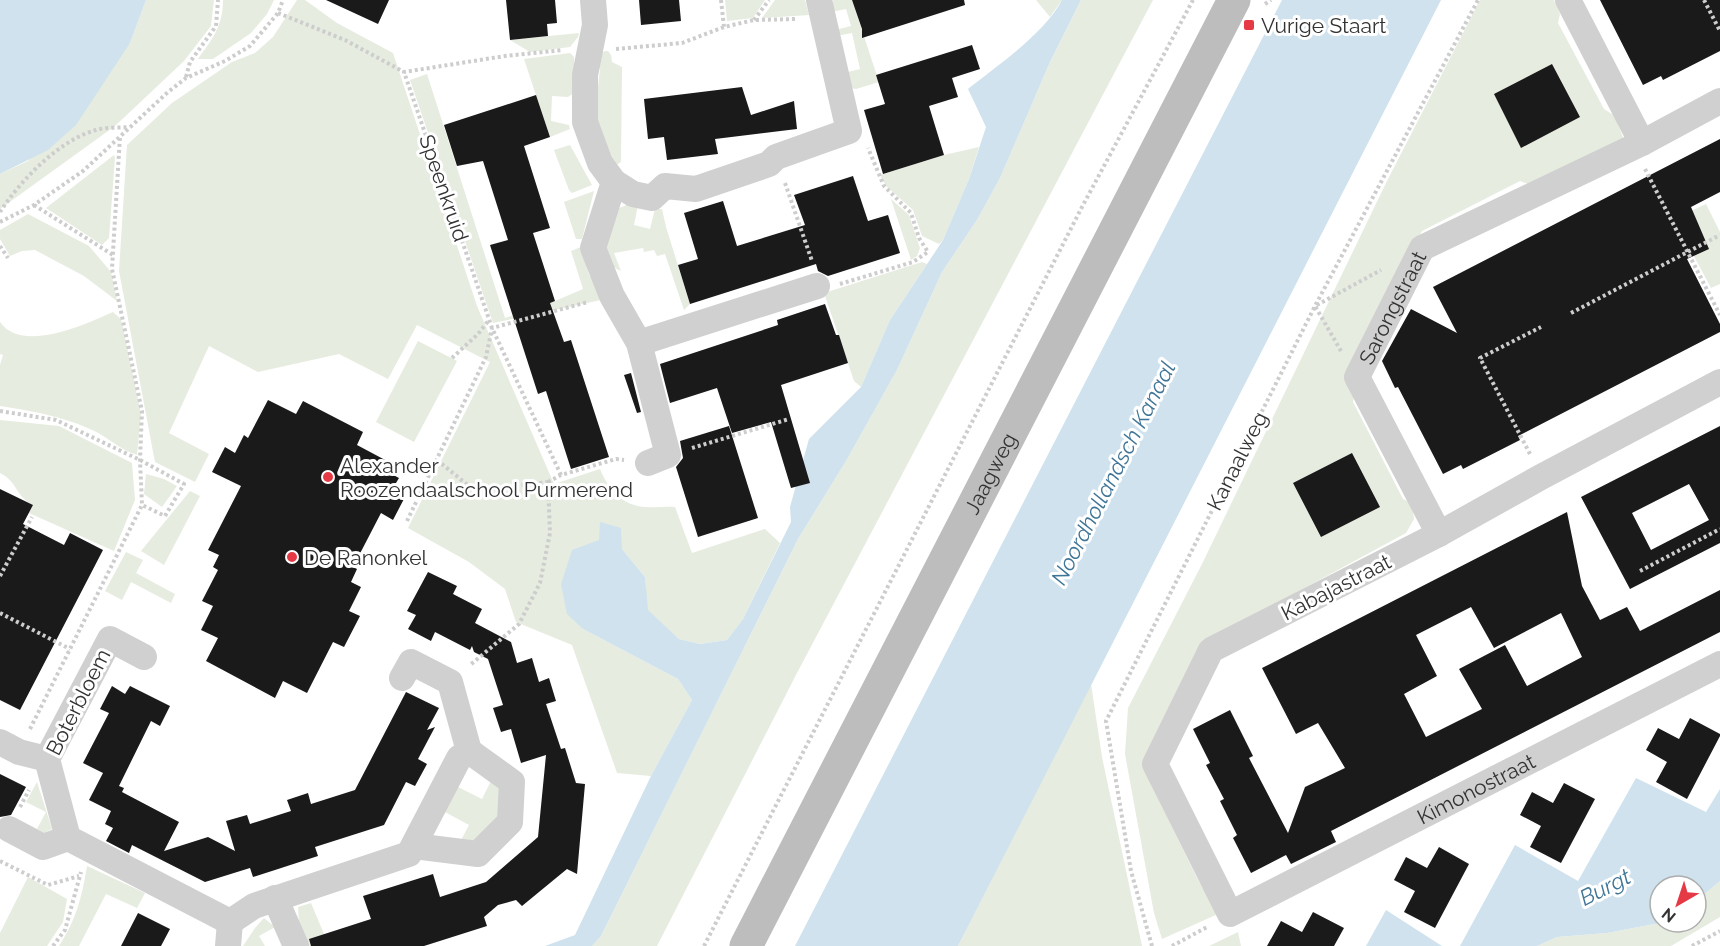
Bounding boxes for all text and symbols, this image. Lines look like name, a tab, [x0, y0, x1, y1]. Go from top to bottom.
place label: Vurige Staart	[1261, 13, 1386, 38]
marker: Vurige Staart	[1242, 18, 1256, 32]
street label: Speenkruid	[414, 131, 474, 245]
street label: Sarongstraat	[1353, 247, 1431, 368]
water label: Noordhollandsch Kanaal	[1045, 357, 1181, 589]
street label: Kanaalweg	[1201, 407, 1273, 515]
street label: Jaagweg	[959, 428, 1021, 518]
place label: Alexander Roozendaalschool Purmerend	[340, 453, 633, 502]
marker: Alexander Roozendaalschool Purmerend	[321, 470, 335, 484]
place label: De Ranonkel	[304, 545, 428, 570]
street label: Kabajastraat	[1277, 549, 1395, 625]
marker: De Ranonkel	[285, 550, 299, 564]
street label: Boterbloem	[41, 645, 115, 759]
street label: Kimonostraat	[1413, 748, 1539, 829]
water label: Burgt	[1575, 863, 1636, 911]
north arrow	[1648, 874, 1708, 934]
text: N	[1658, 904, 1680, 926]

